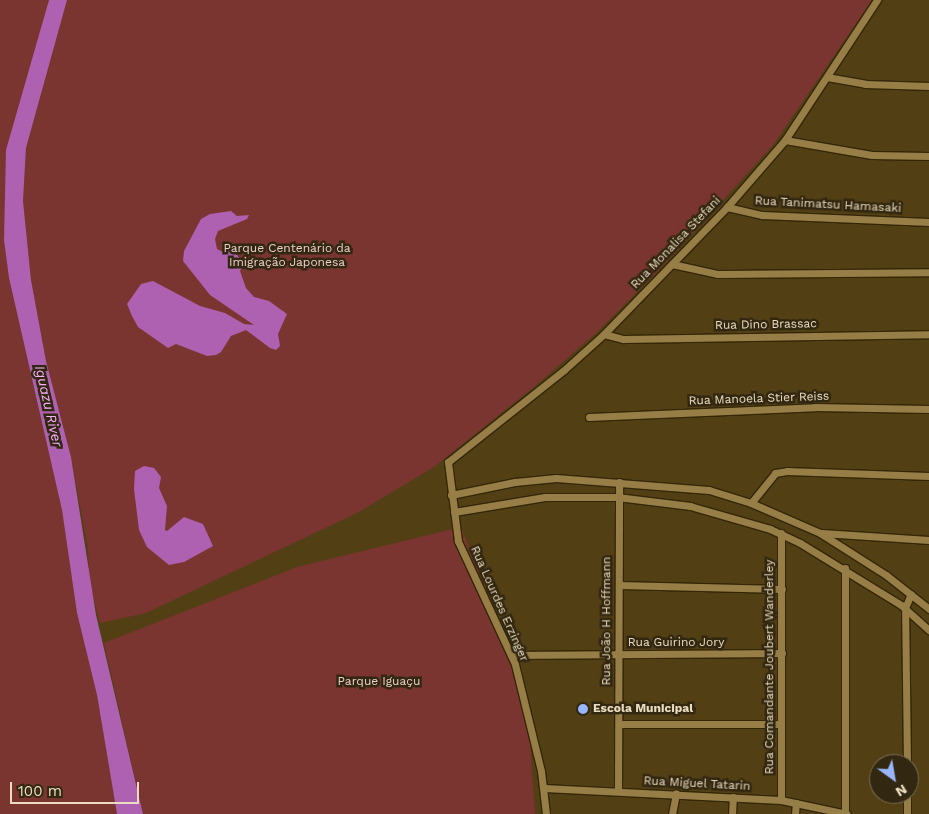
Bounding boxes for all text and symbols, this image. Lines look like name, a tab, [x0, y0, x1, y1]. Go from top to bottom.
street label: Rua Monalisa Stefani	[628, 194, 724, 292]
street label: Rua Tanimatsu Hamasaki	[754, 194, 902, 216]
park label: Parque Centenário da Imigração Japonesa	[223, 242, 351, 270]
street label: Rua Dino Brassac	[715, 317, 817, 333]
water label: Iguazu River	[31, 364, 67, 448]
street label: Rua Manoela Stier Reiss	[688, 389, 830, 409]
street label: Rua Lourdes Erzinger	[467, 544, 531, 664]
street label: Rua João H Hoffmann	[600, 556, 614, 686]
street label: Rua Comandante Joubert Wanderley	[763, 559, 777, 775]
street label: Rua Guirino Jory	[627, 636, 725, 650]
park label: Parque Iguaçu	[338, 675, 420, 689]
place label: Escola Municipal	[593, 702, 693, 716]
marker: Escola Municipal	[577, 703, 589, 715]
north arrow	[869, 754, 919, 804]
scale bar	[12, 772, 141, 804]
street label: Rua Miguel Tatarin	[643, 774, 751, 794]
text: N	[893, 781, 910, 800]
text: 100 m	[18, 782, 62, 800]

